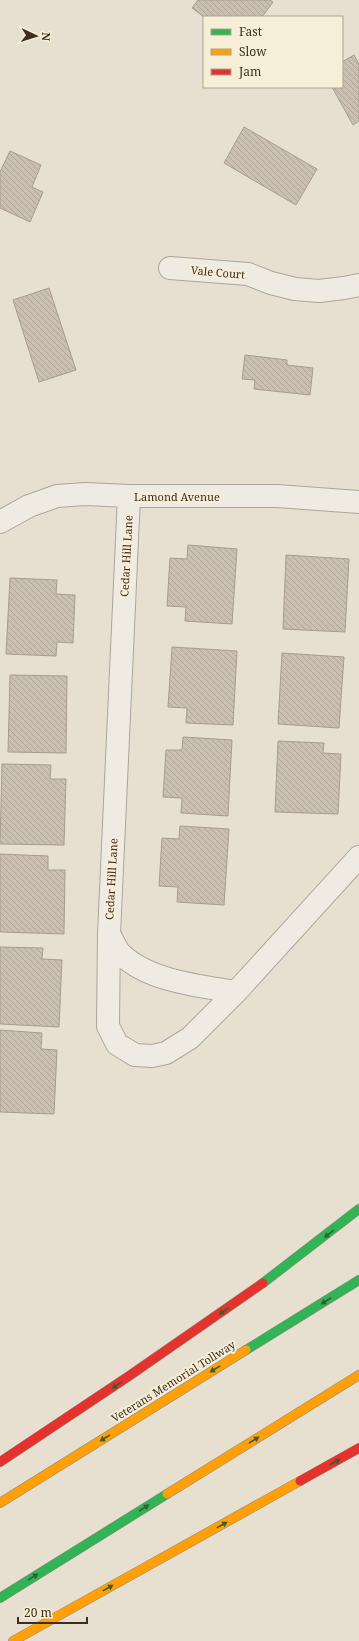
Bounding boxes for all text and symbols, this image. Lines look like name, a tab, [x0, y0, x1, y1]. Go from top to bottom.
north arrow	[16, 16, 56, 56]
legend	[203, 16, 343, 88]
text: Fast	[239, 23, 262, 40]
text: N	[39, 32, 54, 42]
text: Slow	[239, 43, 267, 60]
text: Jam	[238, 63, 261, 80]
street label: Vale Court	[190, 262, 246, 282]
street label: Lamond Avenue	[134, 489, 220, 504]
street label: Cedar Hill Lane	[116, 515, 136, 597]
street label: Cedar Hill Lane	[101, 838, 121, 920]
one-way arrow	[324, 1230, 335, 1239]
one-way arrow	[320, 1297, 332, 1304]
one-way arrow	[219, 1307, 229, 1315]
street label: Veterans Memorial Tollway	[108, 1336, 239, 1425]
one-way arrow	[209, 1366, 221, 1373]
one-way arrow	[112, 1381, 122, 1389]
one-way arrow	[99, 1434, 111, 1441]
one-way arrow	[249, 1436, 259, 1444]
one-way arrow	[329, 1458, 341, 1465]
one-way arrow	[138, 1505, 150, 1512]
one-way arrow	[216, 1522, 228, 1529]
one-way arrow	[28, 1573, 38, 1581]
one-way arrow	[102, 1585, 114, 1592]
scale bar	[18, 1599, 87, 1625]
text: 20 m	[24, 1604, 52, 1621]

